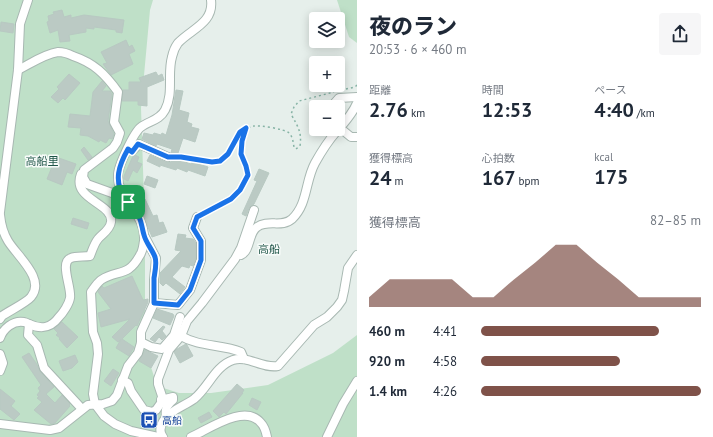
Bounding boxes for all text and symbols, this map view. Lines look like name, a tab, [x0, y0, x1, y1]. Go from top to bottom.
map controls	[309, 12, 345, 136]
button: layers	[309, 12, 345, 48]
text: 夜のラン	[369, 12, 457, 40]
button: share	[659, 13, 701, 55]
text: 20:53 · 6 × 460 m	[369, 41, 466, 58]
button: +	[309, 56, 345, 92]
text: 距離	[369, 83, 391, 97]
text: 時間	[482, 83, 504, 97]
text: ペース	[594, 83, 627, 97]
text: 2.76	[369, 97, 408, 123]
text: 12:53	[482, 97, 532, 123]
text: 4:40	[594, 97, 634, 123]
button: −	[309, 100, 345, 136]
text: km	[408, 106, 425, 120]
text: /km	[634, 106, 655, 120]
text: kcal	[594, 150, 613, 164]
text: 獲得標高	[369, 151, 413, 165]
text: 心拍数	[482, 151, 515, 165]
district label: 高船里	[26, 154, 59, 168]
text: 175	[594, 164, 628, 190]
text: 24	[369, 165, 392, 191]
text: 167	[482, 165, 516, 191]
text: m	[392, 174, 404, 188]
text: bpm	[516, 174, 539, 188]
pin	[111, 185, 145, 219]
icon: arrive	[117, 191, 139, 213]
text: 82–85 m	[650, 212, 701, 229]
text: 獲得標高	[369, 214, 421, 231]
district label: 高船	[258, 242, 280, 256]
text: 460 m	[369, 323, 405, 340]
text: 4:41	[433, 323, 457, 340]
text: 920 m	[369, 353, 405, 370]
text: 4:58	[433, 353, 457, 370]
text: 1.4 km	[369, 383, 407, 400]
text: 4:26	[433, 383, 457, 400]
bus stop icon: 高船	[139, 410, 159, 430]
place label: 高船	[162, 414, 182, 427]

